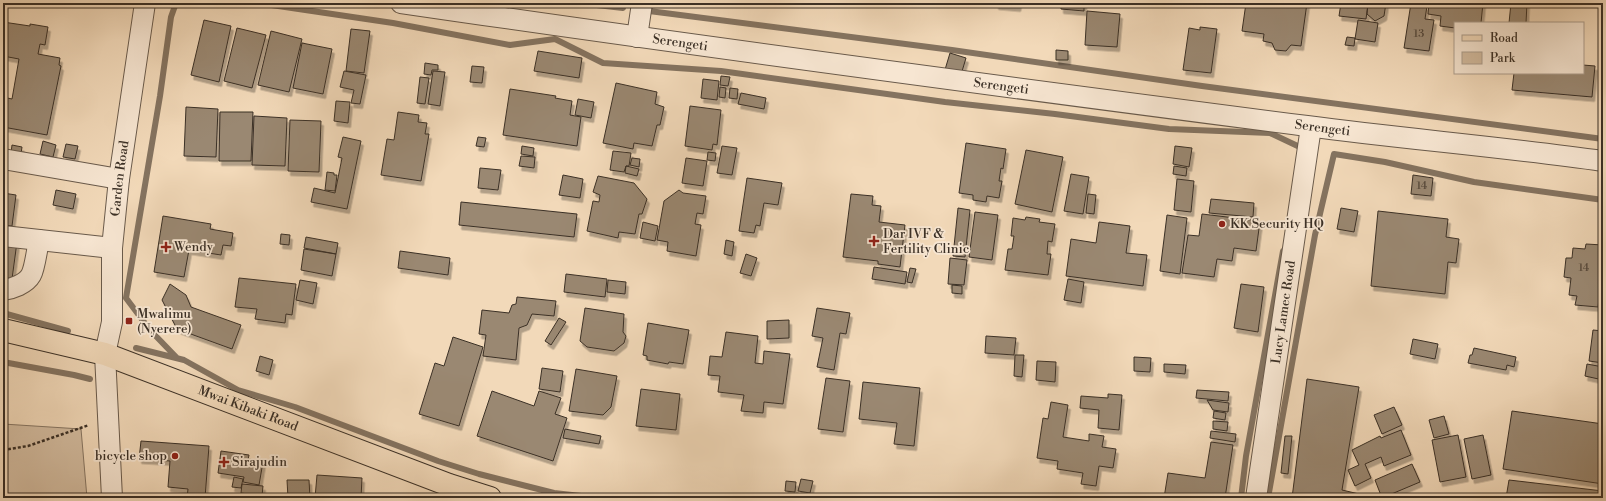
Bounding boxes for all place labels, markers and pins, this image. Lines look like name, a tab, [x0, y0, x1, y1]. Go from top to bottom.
place label: KK Security HQ	[1230, 216, 1324, 232]
marker: KK Security HQ	[1217, 219, 1227, 229]
place label: Dar IVF & Fertility Clinic	[883, 226, 970, 257]
marker: Dar IVF & Fertility Clinic	[868, 235, 880, 247]
place label: Wendy	[173, 239, 214, 255]
marker: Wendy	[161, 242, 171, 252]
place label: Mwalimu (Nyerere)	[137, 306, 192, 337]
marker: Mwalimu (Nyerere)	[124, 316, 134, 326]
place label: bicycle shop	[95, 448, 167, 464]
marker: bicycle shop	[170, 451, 180, 461]
place label: Sirajudin	[232, 454, 287, 470]
marker: Sirajudin	[219, 457, 229, 467]

